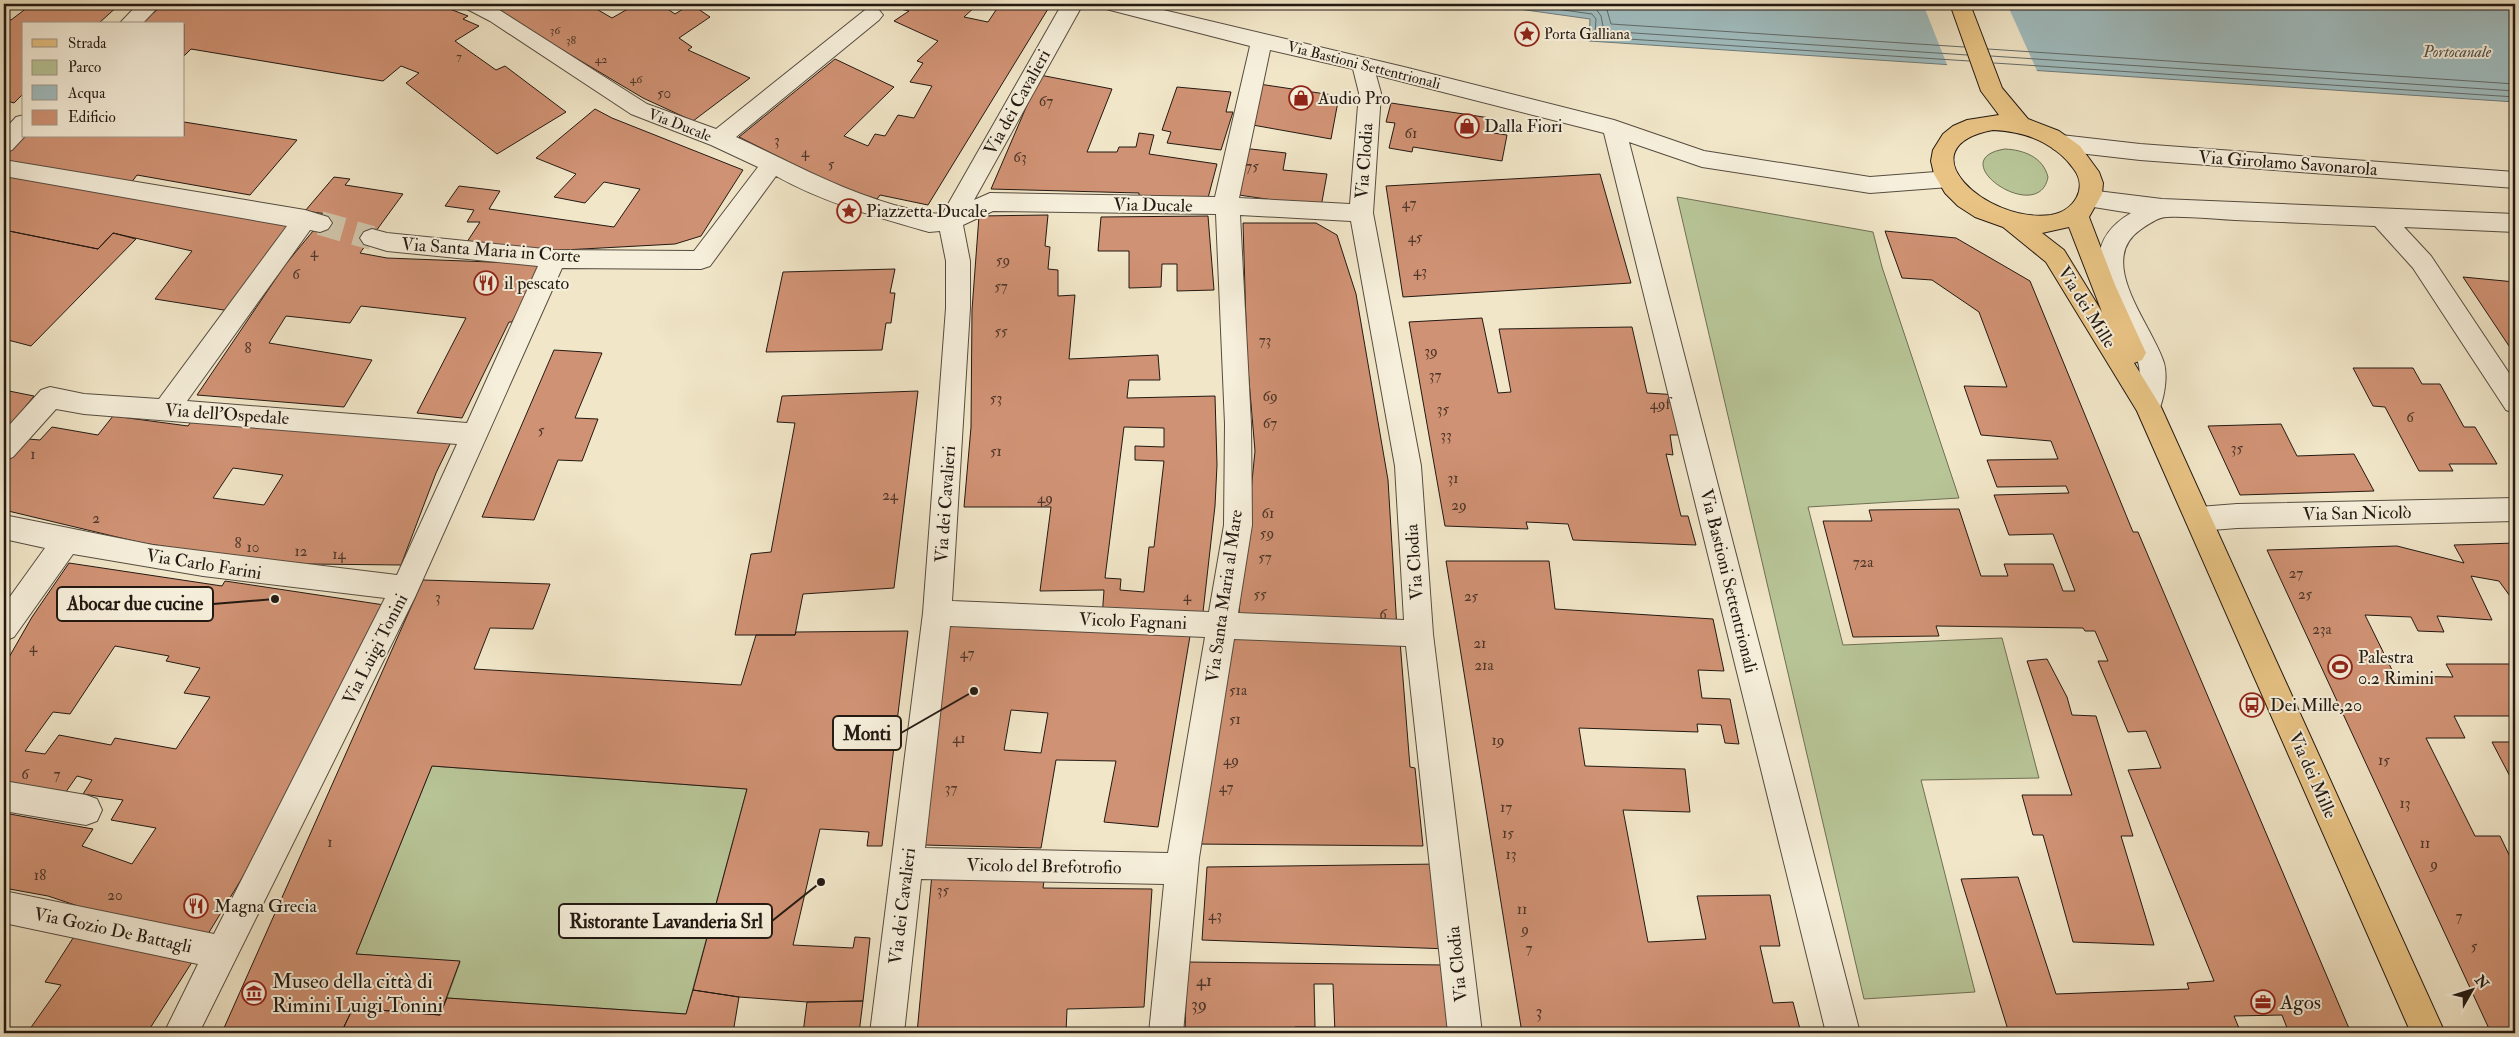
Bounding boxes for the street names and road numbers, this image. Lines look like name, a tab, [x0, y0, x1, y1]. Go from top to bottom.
street label: Via Bastioni Settentrionali	[1285, 37, 1443, 94]
street label: Via dei Cavalieri	[979, 45, 1056, 159]
street label: Via Ducale	[646, 105, 714, 146]
street label: Via Clodia	[1350, 122, 1379, 200]
street label: Via Girolamo Savonarola	[2198, 146, 2379, 181]
street label: Via Ducale	[1113, 193, 1193, 218]
street label: Via Santa Maria in Corte	[401, 233, 582, 268]
street label: Via dei Mille	[2052, 262, 2121, 353]
street label: Via dell'Ospedale	[164, 399, 290, 430]
street label: Via dei Cavalieri	[930, 445, 961, 563]
street label: Via Bastioni Settentrionali	[1694, 487, 1763, 676]
street label: Via San Nicolò	[2302, 501, 2412, 526]
street label: Via Santa Maria al Mare	[1201, 508, 1248, 684]
street label: Via Clodia	[1400, 523, 1429, 601]
street label: Via Carlo Farini	[145, 544, 263, 585]
street label: Via Luigi Tonini	[338, 590, 413, 708]
street label: Vicolo Fagnani	[1079, 608, 1188, 635]
street label: Via dei Mille	[2283, 728, 2342, 823]
street label: Via dei Cavalieri	[884, 846, 921, 966]
street label: Vicolo del Brefotrofio	[966, 854, 1122, 879]
street label: Via Gozio De Battagli	[32, 903, 194, 958]
street label: Via Clodia	[1442, 924, 1473, 1003]

